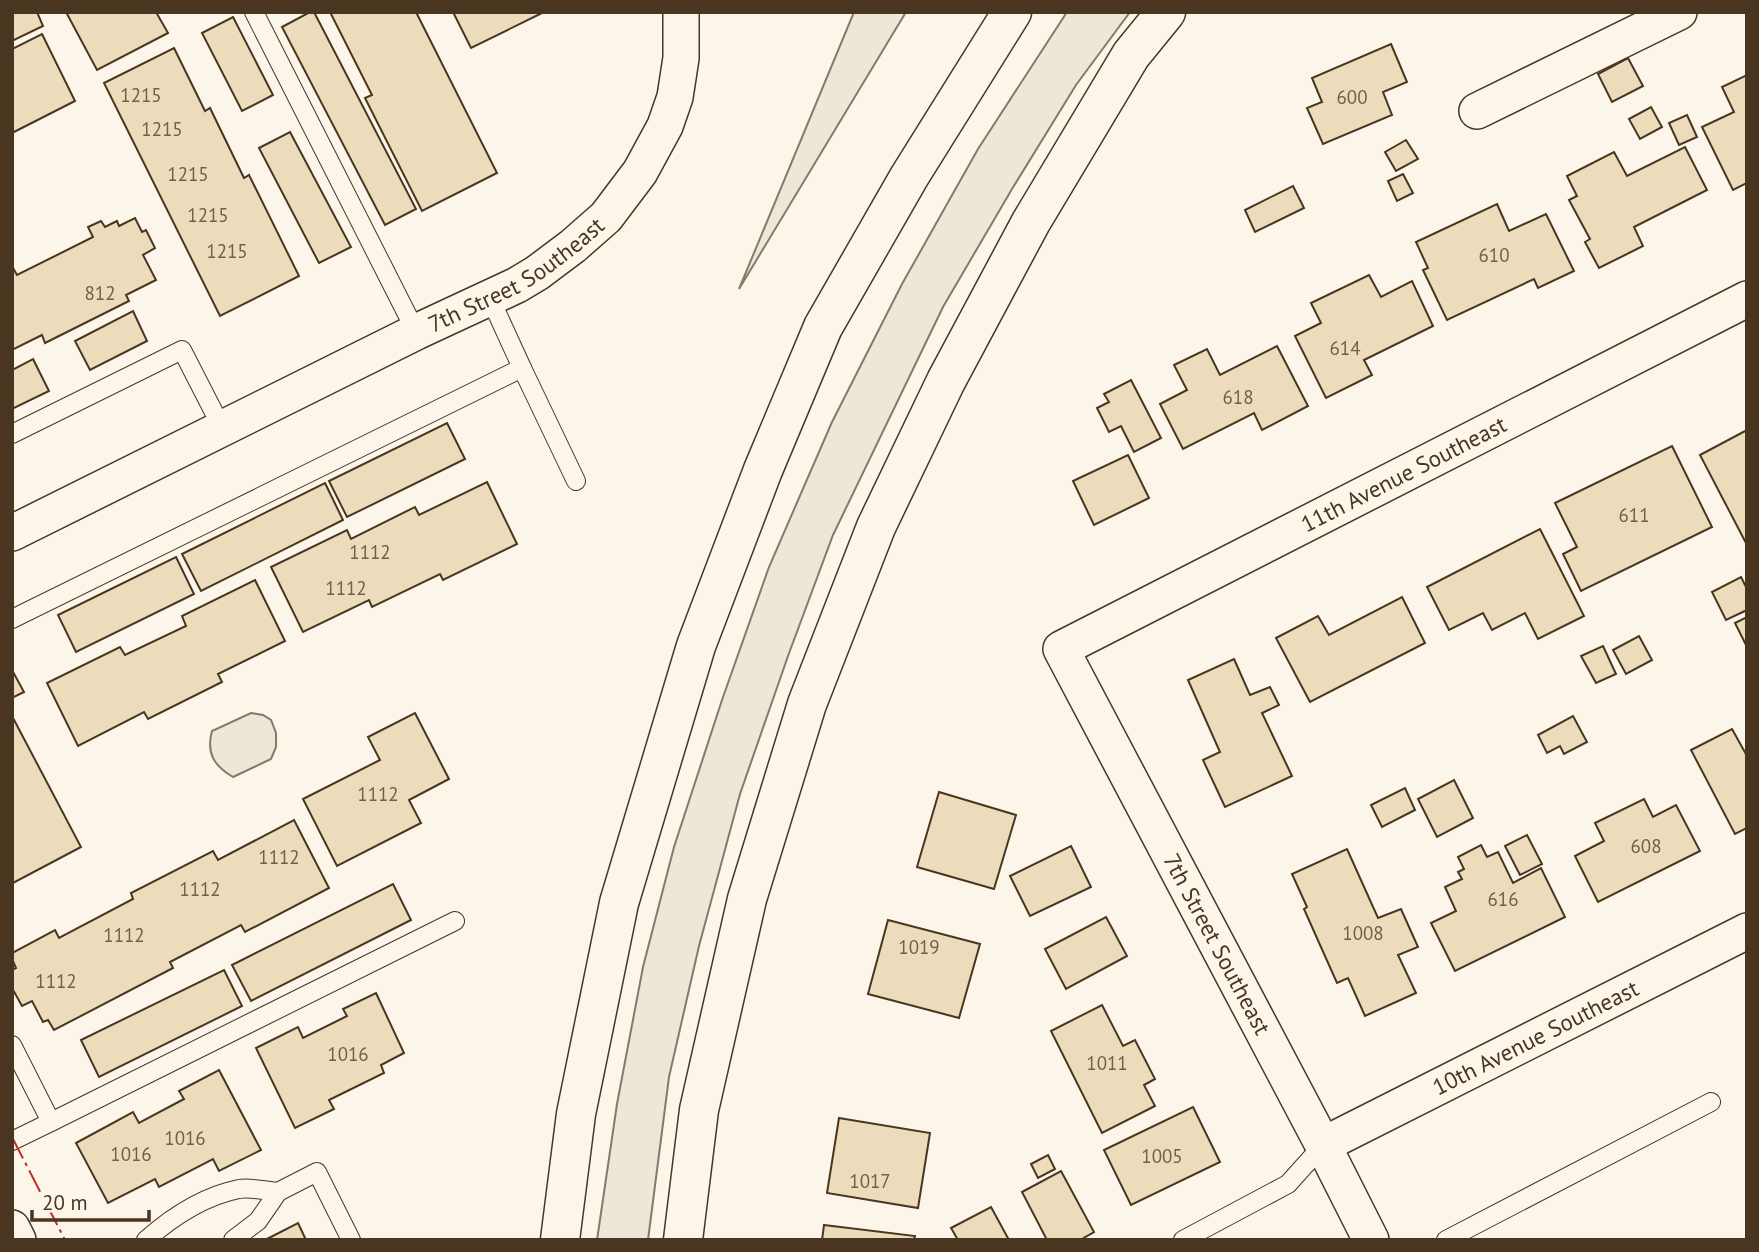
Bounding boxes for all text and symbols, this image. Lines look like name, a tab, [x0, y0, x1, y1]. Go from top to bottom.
house number: 1215	[120, 83, 162, 107]
house number: 600	[1336, 85, 1368, 109]
house number: 1215	[141, 117, 183, 141]
house number: 1215	[167, 162, 209, 186]
house number: 1215	[187, 203, 229, 227]
street label: 7th Street Southeast	[423, 210, 610, 338]
house number: 1215	[206, 239, 248, 263]
house number: 610	[1478, 243, 1510, 267]
house number: 812	[84, 281, 116, 305]
house number: 614	[1329, 336, 1361, 360]
house number: 618	[1222, 385, 1254, 409]
street label: 11th Avenue Southeast	[1296, 409, 1511, 538]
house number: 611	[1618, 503, 1650, 527]
house number: 1112	[349, 540, 391, 564]
house number: 1112	[325, 576, 367, 600]
house number: 1112	[357, 782, 399, 806]
house number: 608	[1630, 834, 1662, 858]
house number: 1112	[258, 845, 300, 869]
street label: 7th Street Southeast	[1157, 848, 1278, 1040]
house number: 1112	[179, 877, 221, 901]
house number: 616	[1487, 887, 1519, 911]
house number: 1008	[1342, 921, 1384, 945]
house number: 1112	[103, 923, 145, 947]
house number: 1019	[898, 935, 940, 959]
house number: 1112	[35, 969, 77, 993]
street label: 10th Avenue Southeast	[1427, 973, 1643, 1101]
house number: 1016	[327, 1042, 369, 1066]
house number: 1011	[1086, 1051, 1128, 1075]
house number: 1016	[164, 1126, 206, 1150]
house number: 1016	[110, 1142, 152, 1166]
house number: 1005	[1141, 1144, 1183, 1168]
house number: 1017	[849, 1169, 891, 1193]
scale bar	[32, 1178, 149, 1222]
text: 20 m	[42, 1189, 88, 1216]

